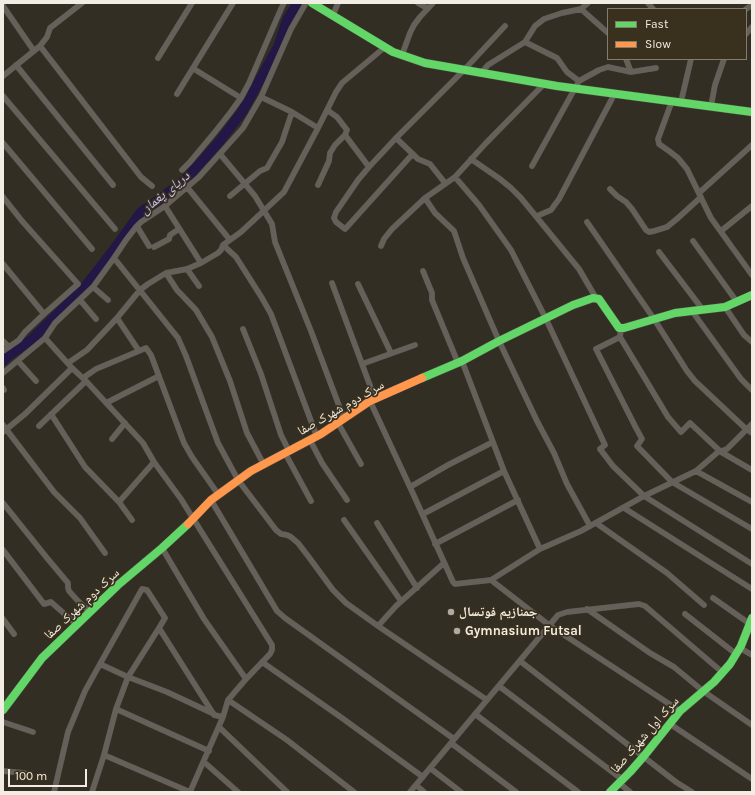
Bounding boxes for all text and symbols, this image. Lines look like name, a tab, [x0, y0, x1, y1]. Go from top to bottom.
legend	[607, 8, 747, 60]
text: Fast	[645, 17, 668, 31]
text: Slow	[645, 37, 671, 51]
water label: دریای پغمان	[137, 168, 193, 218]
street label: سرک دوم شهرک صفا	[295, 377, 387, 439]
street label: سرک دوم شهرک صفا	[41, 565, 123, 643]
place label: جمنازیم فوتسال	[459, 604, 537, 620]
marker: جمنازیم فوتسال	[446, 607, 456, 617]
place label: Gymnasium Futsal	[465, 623, 582, 639]
marker: Gymnasium Futsal	[452, 626, 462, 636]
street label: سرک اول شهرک صفا	[608, 694, 682, 776]
scale bar	[10, 761, 89, 787]
text: 100 m	[15, 769, 47, 783]

